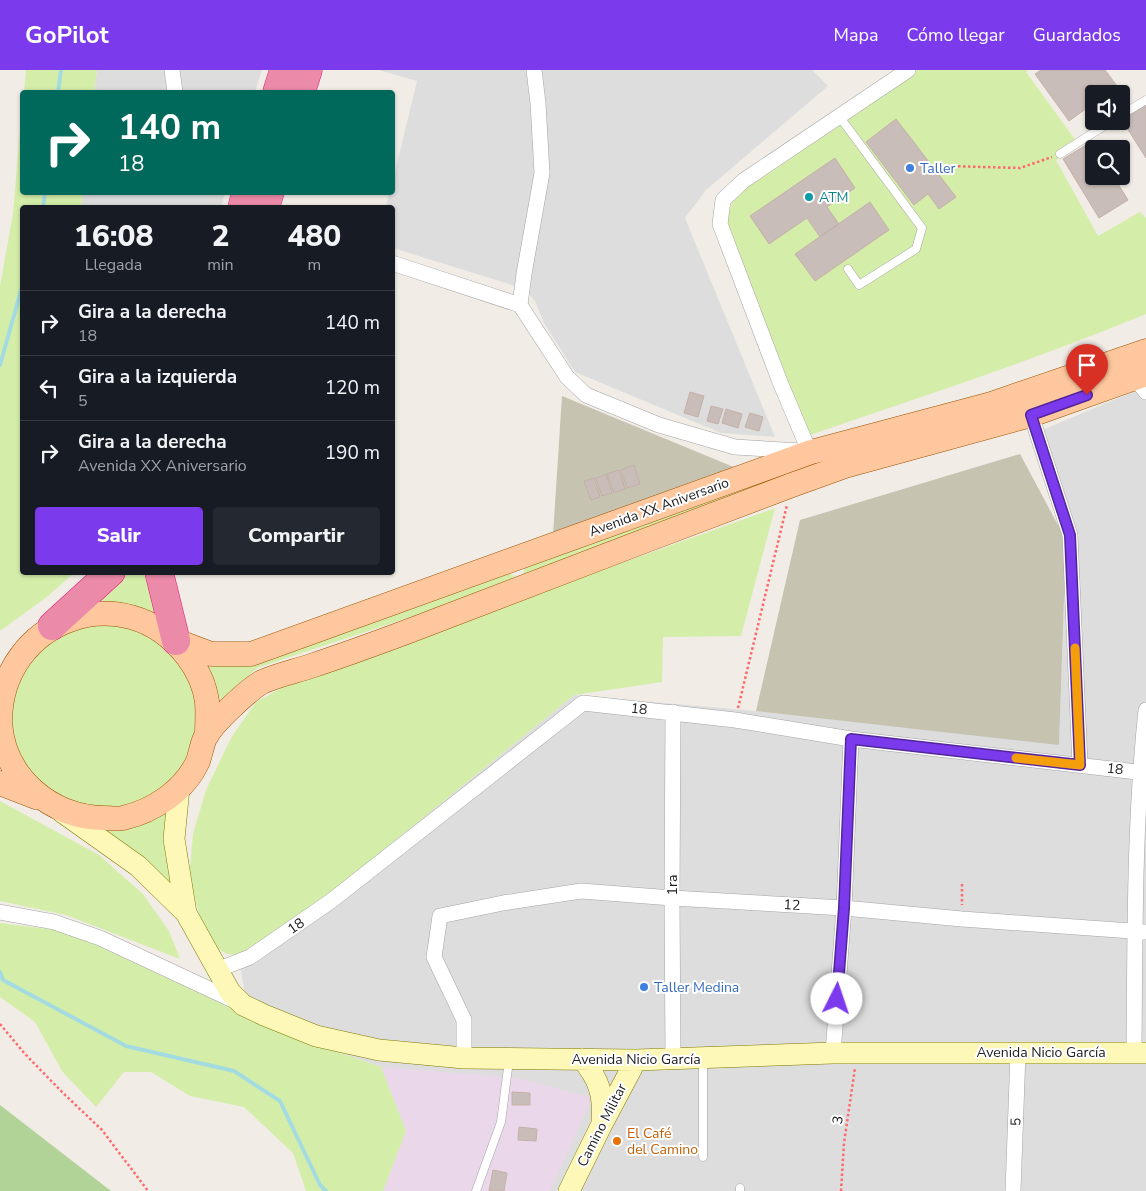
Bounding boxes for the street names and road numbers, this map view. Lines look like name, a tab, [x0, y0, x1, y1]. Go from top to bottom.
street label: Avenida XX Aniversario	[586, 473, 732, 541]
street label: 18	[630, 699, 648, 719]
street label: 18	[1106, 759, 1124, 779]
street label: 1ra	[663, 875, 682, 895]
street label: 12	[783, 895, 801, 915]
street label: 18	[284, 913, 308, 939]
street label: Avenida Nicio García	[976, 1043, 1106, 1062]
street label: Avenida Nicio García	[571, 1050, 701, 1069]
street label: Camino Militar	[573, 1080, 631, 1170]
street label: 3	[828, 1115, 848, 1125]
street label: 5	[1006, 1117, 1026, 1127]

